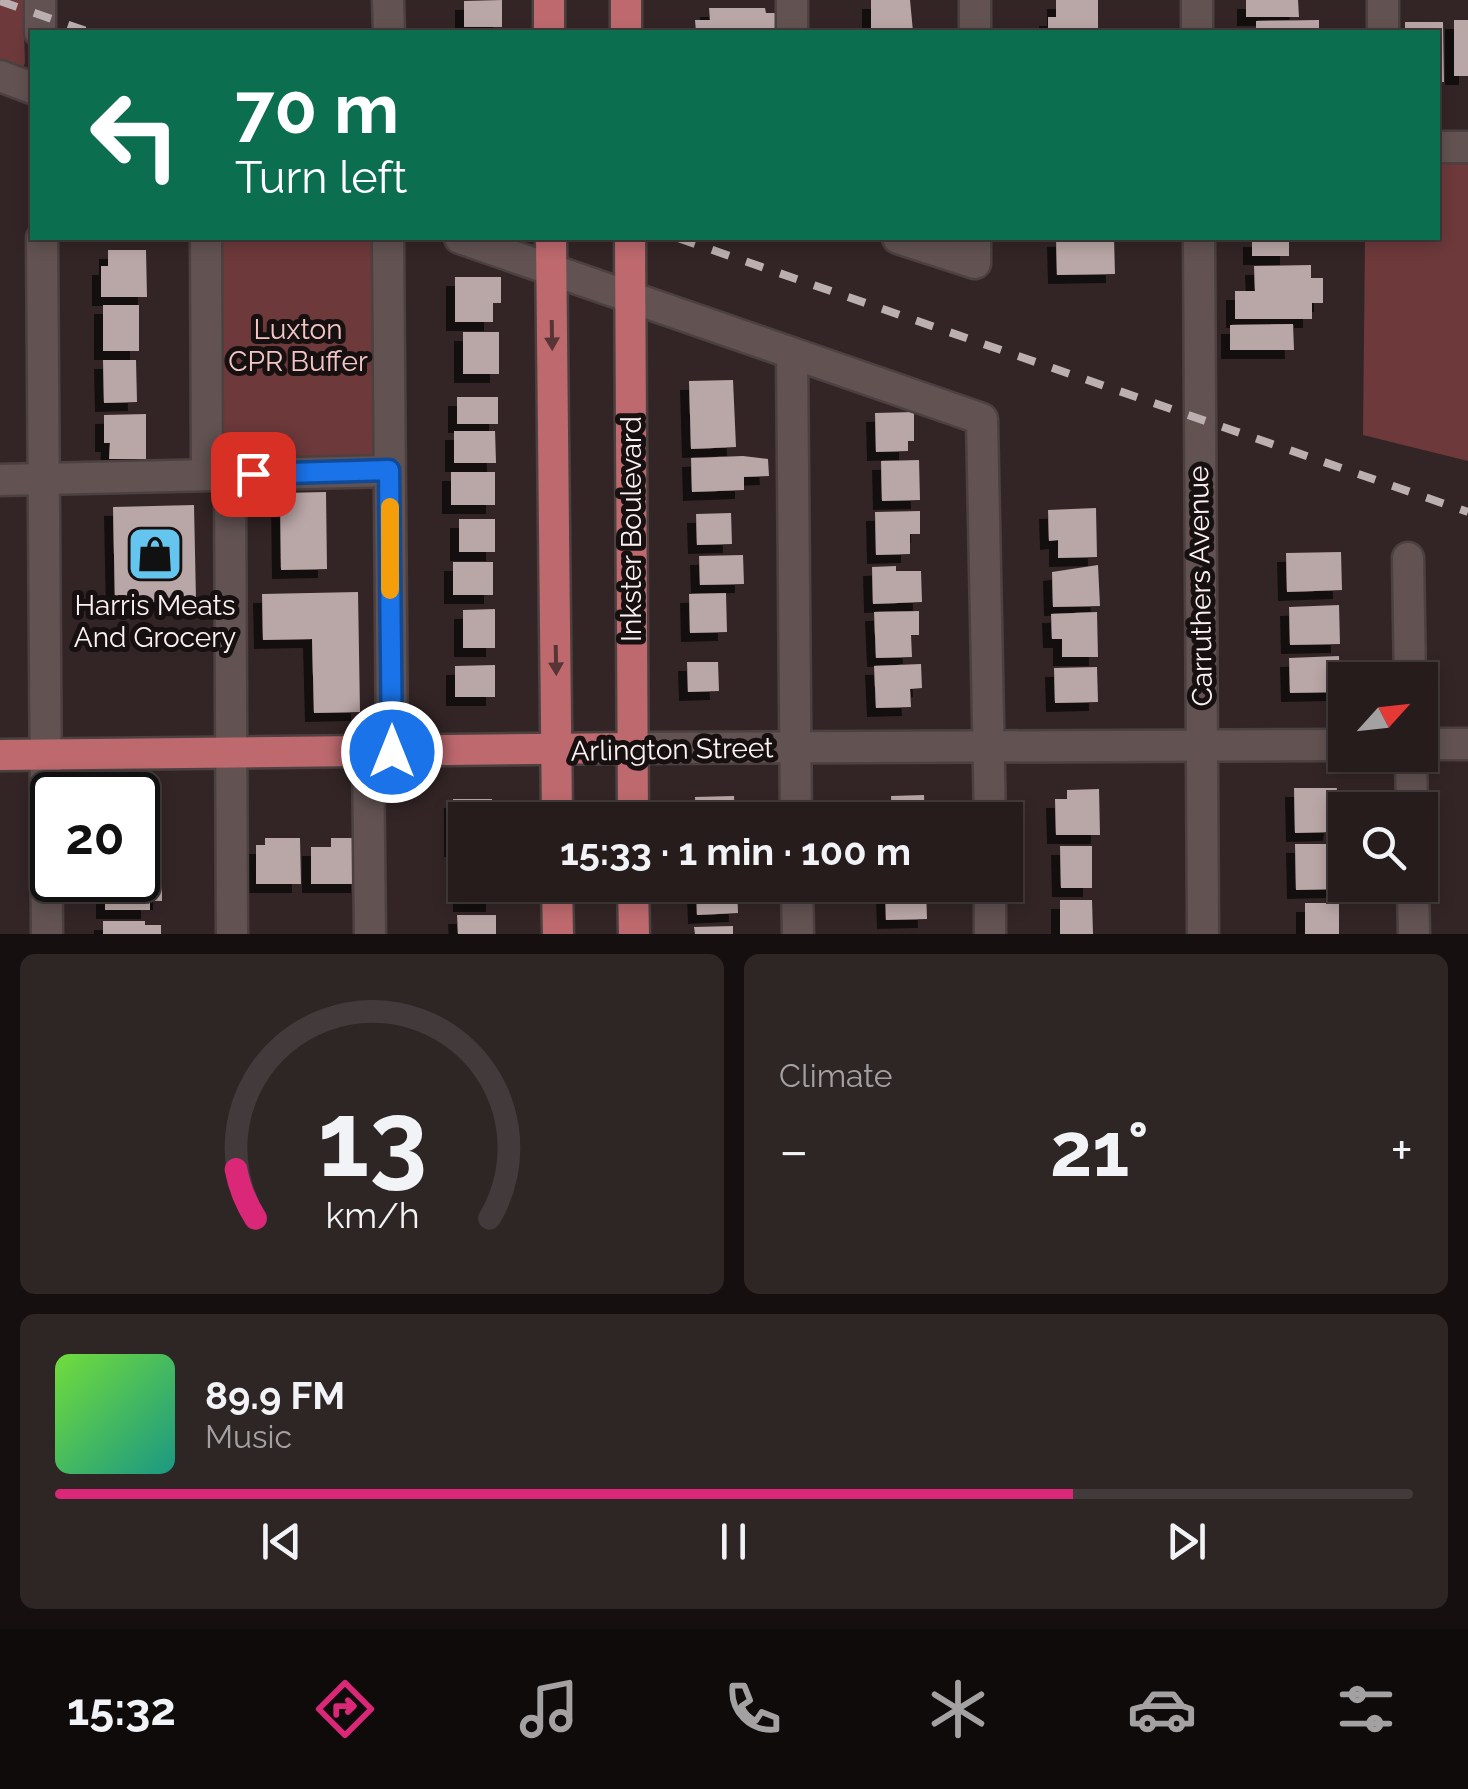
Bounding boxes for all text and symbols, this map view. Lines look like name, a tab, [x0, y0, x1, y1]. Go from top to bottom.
text: 70 m	[235, 67, 399, 149]
icon: left	[70, 70, 200, 200]
text: Turn left	[235, 151, 407, 204]
park label: Luxton CPR Buffer	[228, 313, 368, 378]
one-way arrow	[544, 319, 560, 351]
street label: Inkster Boulevard	[615, 416, 648, 642]
pin	[211, 432, 296, 517]
icon: arrive	[226, 447, 281, 502]
street label: Carruthers Avenue	[1182, 465, 1219, 707]
shop icon: Harris Meats And Grocery	[125, 524, 185, 584]
place label: Harris Meats And Grocery	[74, 589, 236, 654]
one-way arrow	[548, 644, 564, 676]
north arrow	[1328, 662, 1438, 772]
map controls	[1328, 662, 1438, 902]
position arrow	[340, 700, 444, 804]
street label: Arlington Street	[570, 731, 774, 768]
speed limit sign: 20	[30, 772, 160, 902]
button: search	[1328, 792, 1438, 902]
text: 15:33 · 1 min · 100 m	[560, 829, 911, 874]
text: Climate	[779, 1057, 893, 1094]
text: 13	[317, 1078, 427, 1200]
text: 21°	[1050, 1105, 1149, 1194]
text: −	[779, 1118, 809, 1183]
text: +	[1390, 1118, 1413, 1183]
text: km/h	[325, 1194, 419, 1236]
text: 89.9 FM	[205, 1373, 345, 1418]
text: Music	[205, 1418, 292, 1455]
icon: previous	[254, 1514, 309, 1569]
icon: pause	[706, 1514, 761, 1569]
icon: next	[1159, 1514, 1214, 1569]
icon: directions	[310, 1674, 380, 1744]
icon: music	[514, 1674, 584, 1744]
icon: phone	[718, 1674, 788, 1744]
icon: climate	[923, 1674, 993, 1744]
icon: car	[1127, 1674, 1197, 1744]
icon: filters	[1331, 1674, 1401, 1744]
text: 15:32	[67, 1683, 176, 1736]

